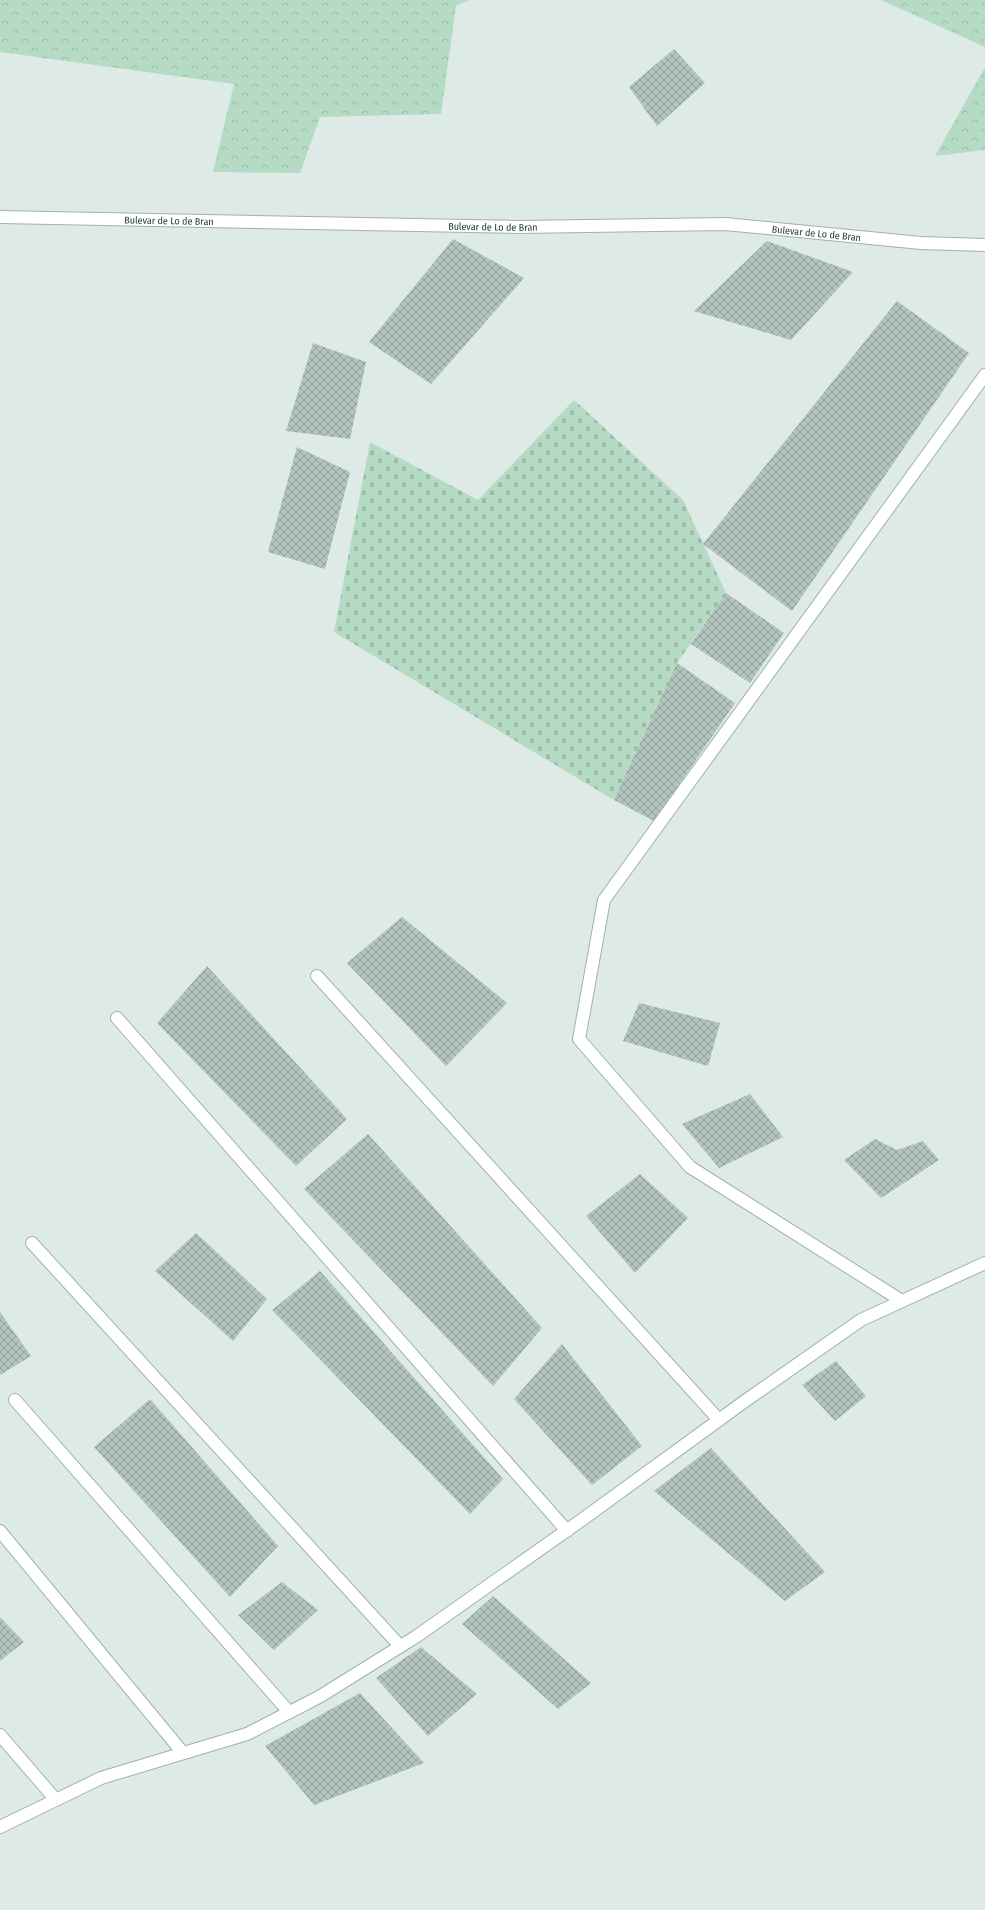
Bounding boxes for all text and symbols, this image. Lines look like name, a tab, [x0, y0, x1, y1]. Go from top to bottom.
street label: Bulevar de Lo de Bran	[124, 214, 214, 228]
street label: Bulevar de Lo de Bran	[448, 221, 538, 234]
street label: Bulevar de Lo de Bran	[771, 224, 861, 244]

